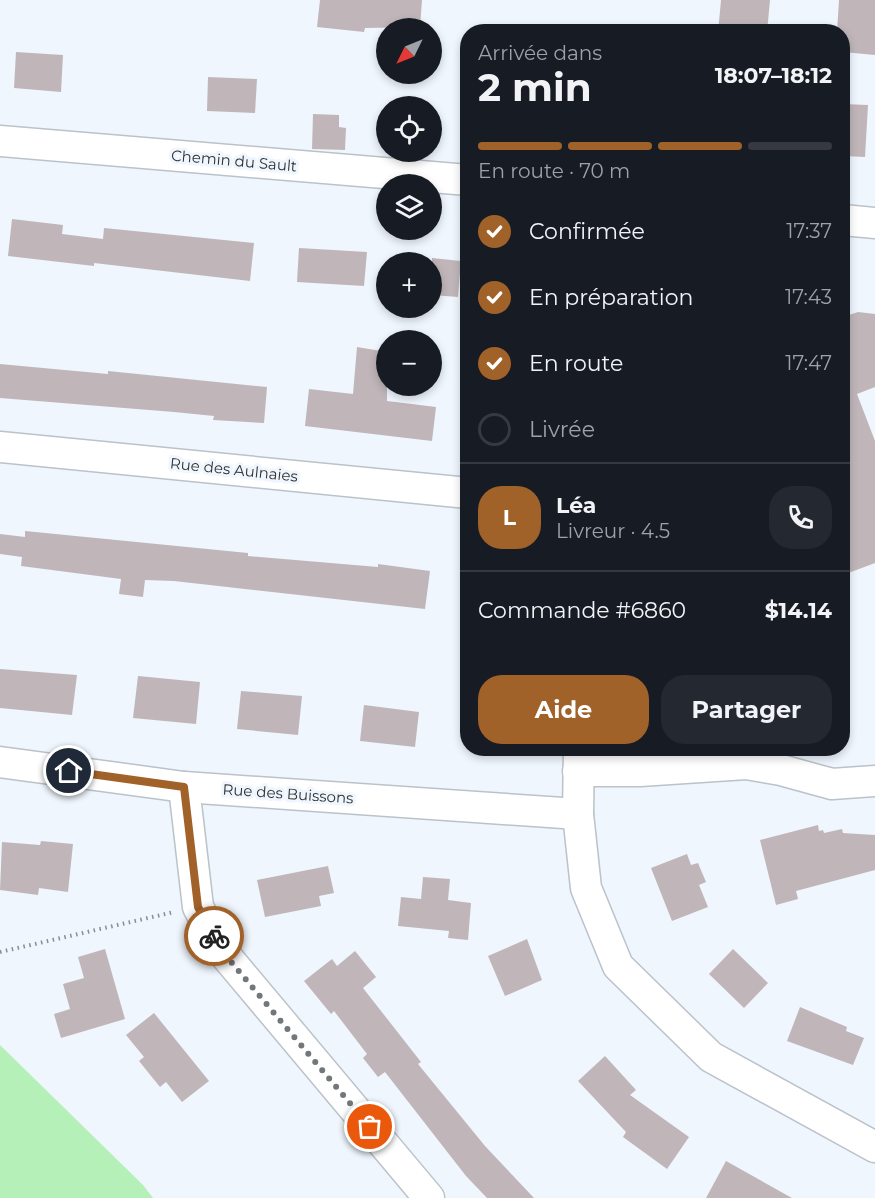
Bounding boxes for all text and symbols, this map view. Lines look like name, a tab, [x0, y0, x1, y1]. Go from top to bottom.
north arrow	[376, 18, 442, 84]
map controls	[376, 18, 442, 396]
text: Arrivée dans	[478, 41, 602, 65]
text: 18:07–18:12	[715, 62, 832, 89]
text: 2 min	[478, 63, 592, 111]
button: locate	[376, 96, 442, 162]
street label: Chemin du Sault	[170, 146, 298, 175]
text: En route · 70 m	[478, 159, 630, 183]
button: layers	[376, 174, 442, 240]
icon: check	[478, 215, 511, 248]
text: Confirmée	[529, 218, 645, 245]
text: 17:37	[786, 219, 832, 243]
button: +	[376, 252, 442, 318]
icon: check	[478, 281, 511, 314]
text: En préparation	[529, 284, 693, 311]
text: 17:43	[785, 285, 832, 309]
button: −	[376, 330, 442, 396]
icon: check	[478, 347, 511, 380]
text: En route	[529, 350, 623, 377]
text: 17:47	[785, 351, 832, 375]
text: Livrée	[529, 416, 595, 443]
street label: Rue des Aulnaies	[169, 453, 299, 486]
button: phone	[769, 486, 832, 549]
text: Léa	[556, 492, 596, 519]
text: L	[503, 504, 516, 531]
text: Livreur · 4.5	[556, 519, 670, 543]
text: Commande #6860	[478, 597, 686, 624]
text: $14.14	[765, 597, 832, 624]
button: Aide	[478, 675, 649, 744]
button: Partager	[661, 675, 832, 744]
pin	[43, 745, 94, 796]
icon: home	[52, 754, 85, 787]
street label: Rue des Buissons	[222, 779, 354, 808]
courier	[184, 906, 244, 966]
icon: bike	[198, 920, 231, 953]
pin	[344, 1101, 395, 1152]
icon: bag	[353, 1110, 386, 1143]

